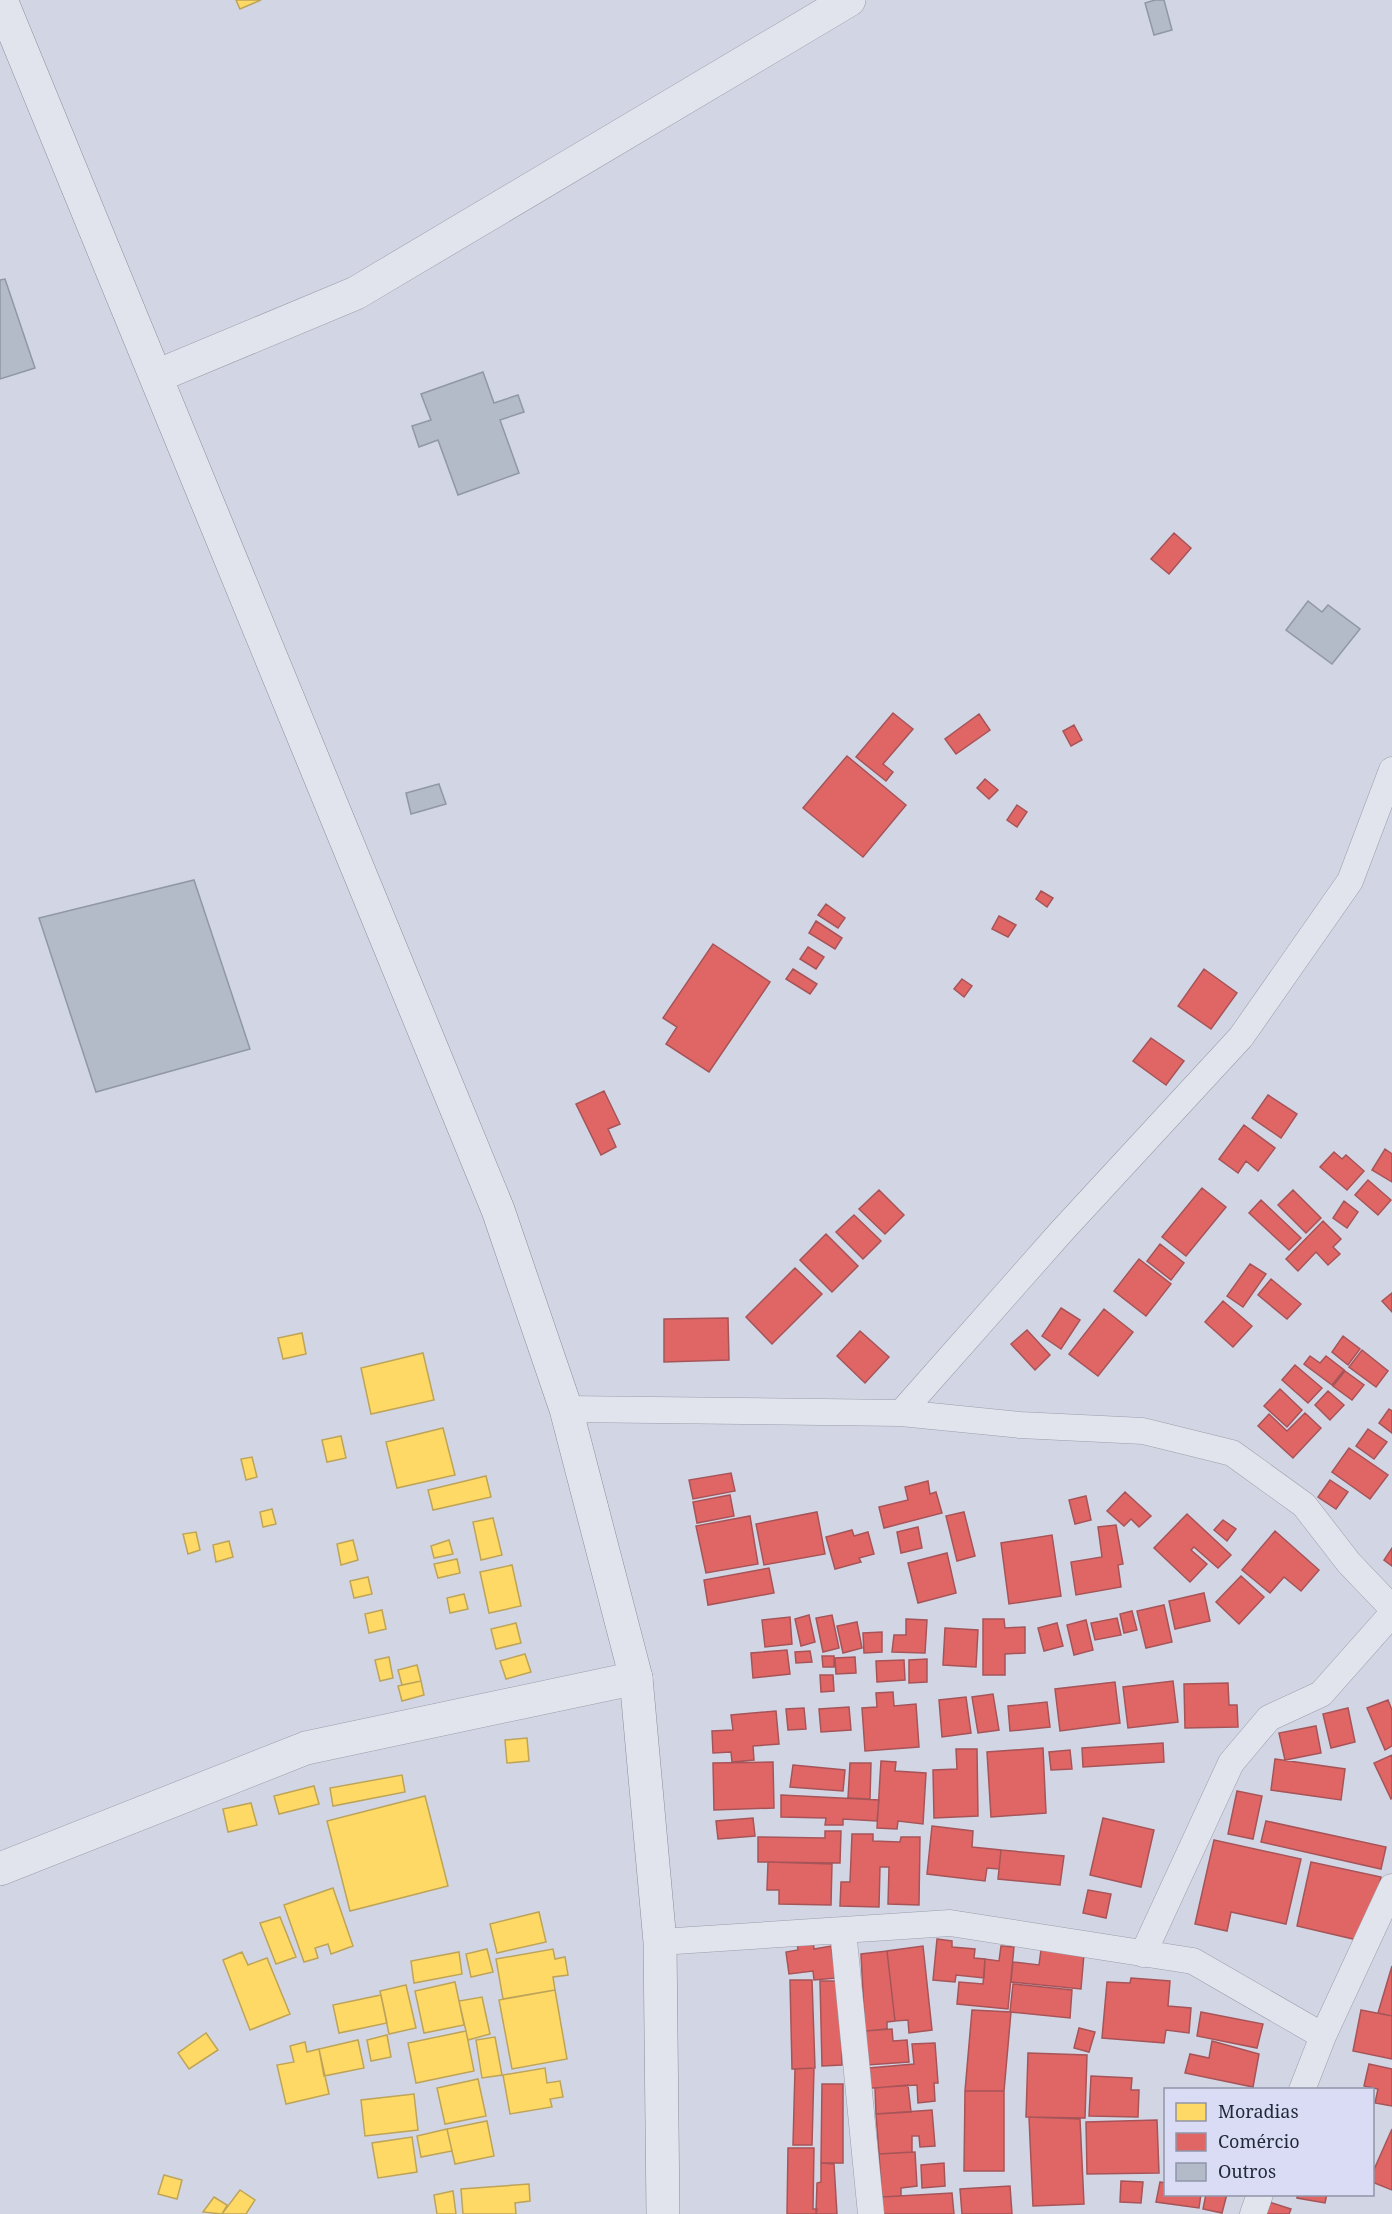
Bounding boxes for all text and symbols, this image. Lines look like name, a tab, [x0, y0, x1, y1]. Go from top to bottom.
legend	[1164, 2088, 1374, 2196]
text: Moradias	[1218, 2099, 1299, 2123]
text: Comércio	[1218, 2129, 1300, 2153]
text: Outros	[1218, 2159, 1276, 2183]

